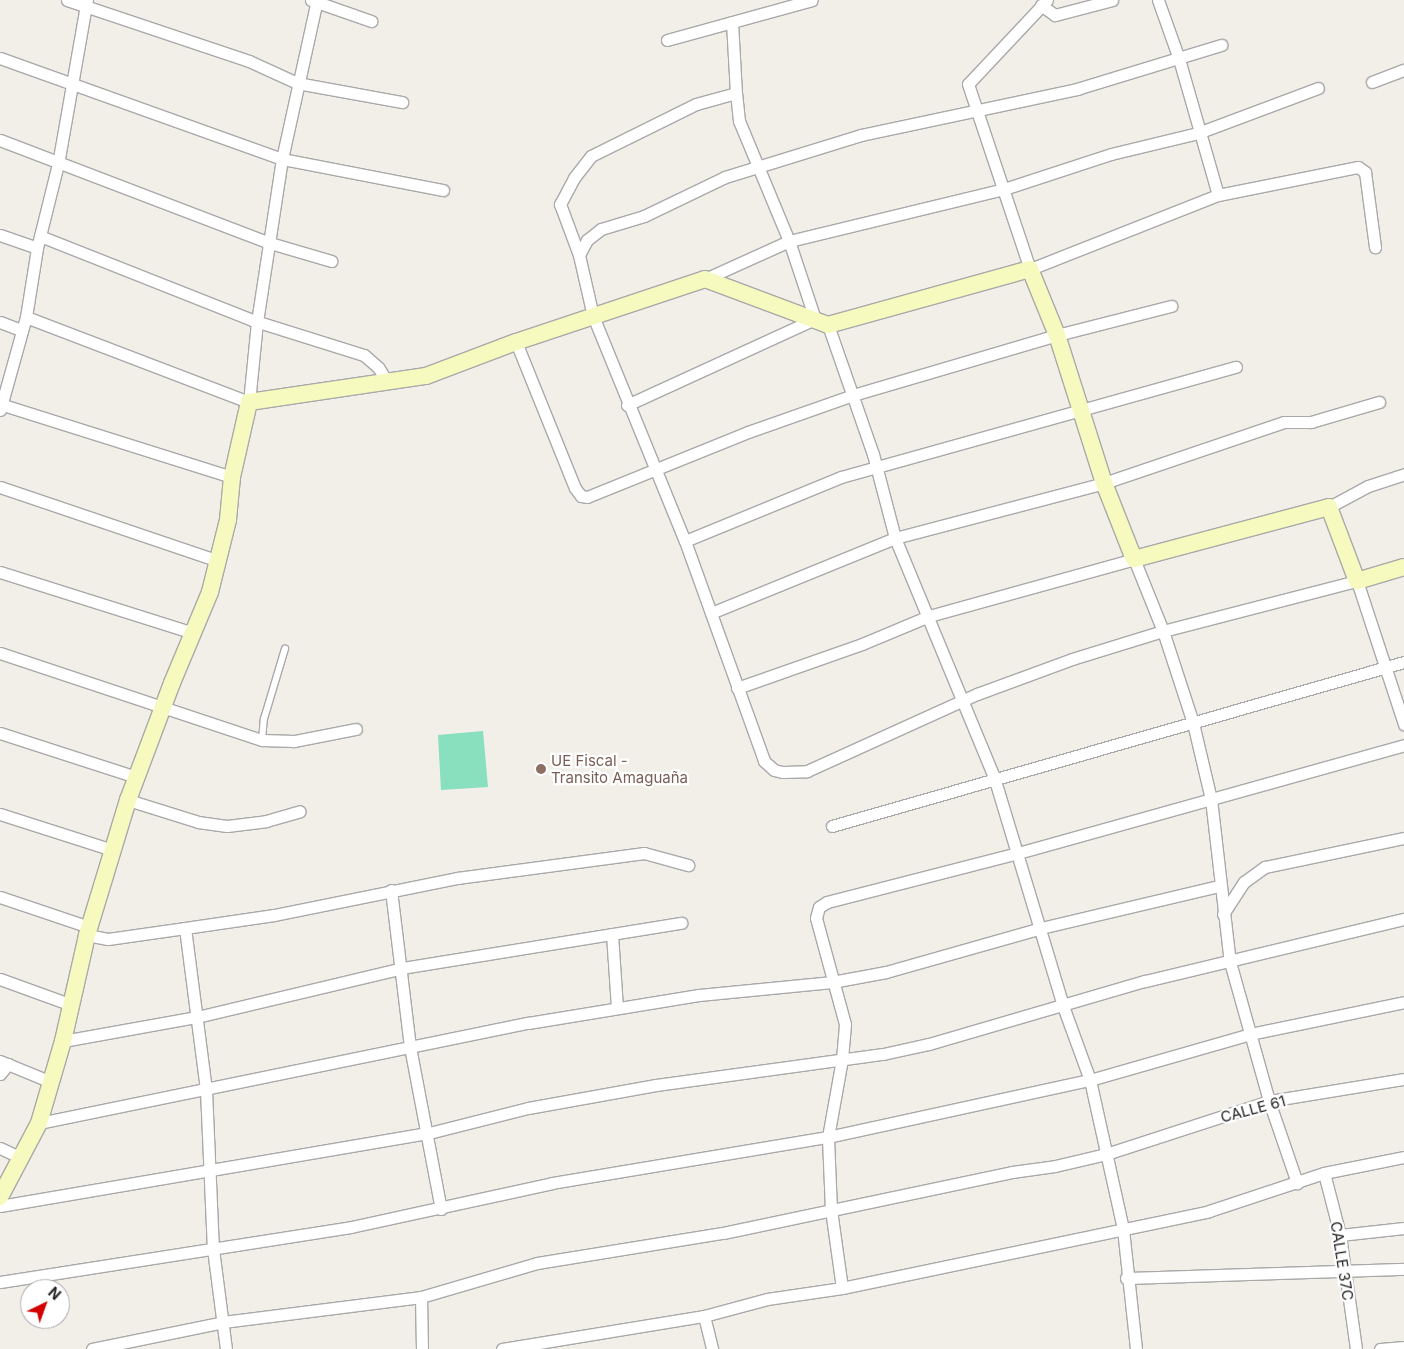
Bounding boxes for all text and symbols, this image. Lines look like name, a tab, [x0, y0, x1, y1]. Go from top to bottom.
place label: UE Fiscal - Transito Amaguaña	[551, 751, 688, 786]
marker: UE Fiscal - Transito Amaguaña	[535, 763, 547, 775]
street label: CALLE 61	[1218, 1092, 1288, 1126]
street label: CALLE 37C	[1327, 1220, 1357, 1302]
north arrow	[20, 1279, 70, 1329]
text: N	[45, 1283, 64, 1303]

